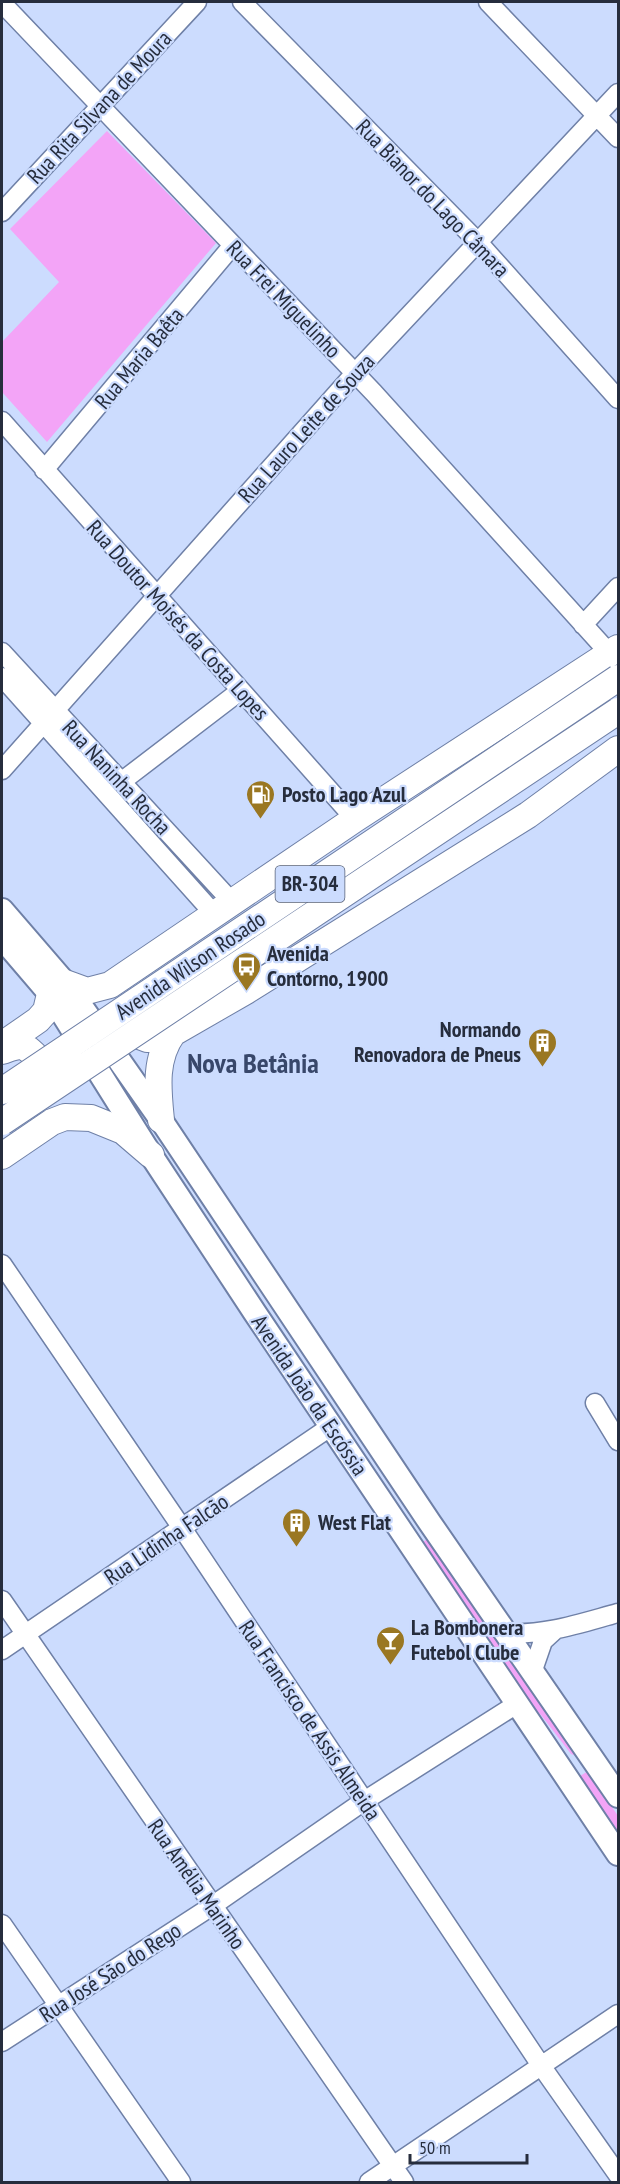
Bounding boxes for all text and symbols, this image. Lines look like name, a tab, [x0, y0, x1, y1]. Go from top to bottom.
street label: Rua Rita Silvana de Moura	[21, 25, 177, 189]
street label: Rua Bianor do Lago Câmara	[350, 113, 516, 283]
street label: Rua Frei Miguelinho	[221, 234, 347, 364]
street label: Rua Maria Baêta	[88, 302, 190, 414]
street label: Rua Lauro Leite de Souza	[232, 348, 380, 508]
street label: Rua Doutor Moisés da Costa Lopes	[81, 514, 275, 726]
street label: Rua Naninha Rocha	[57, 714, 177, 840]
fuel station icon: Posto Lago Azul	[245, 778, 277, 820]
place label: Posto Lago Azul	[282, 780, 407, 808]
road number: BR-304	[276, 866, 344, 902]
street label: Avenida Wilson Rosado	[110, 905, 270, 1025]
place label: Avenida Contorno, 1900	[266, 939, 388, 992]
bus stop icon: Avenida Contorno, 1900	[230, 950, 262, 992]
place label: Normando Renovadora de Pneus	[354, 1015, 521, 1068]
building icon: Normando Renovadora de Pneus	[526, 1026, 558, 1068]
district label: Nova Betânia	[187, 1044, 319, 1081]
street label: Avenida João da Escóssia	[246, 1309, 374, 1481]
street label: Rua Lidinha Falcão	[99, 1487, 233, 1591]
building icon: West Flat	[281, 1506, 313, 1548]
place label: West Flat	[317, 1508, 391, 1536]
place label: La Bombonera Futebol Clube	[411, 1613, 523, 1666]
street label: Rua Francisco de Assis Almeida	[233, 1615, 387, 1825]
bar icon: La Bombonera Futebol Clube	[374, 1624, 406, 1666]
street label: Rua Amélia Marinho	[142, 1813, 252, 1955]
street label: Rua José São do Rego	[34, 1916, 186, 2028]
scale bar	[410, 2127, 527, 2165]
text: 50 m	[419, 2136, 451, 2159]

